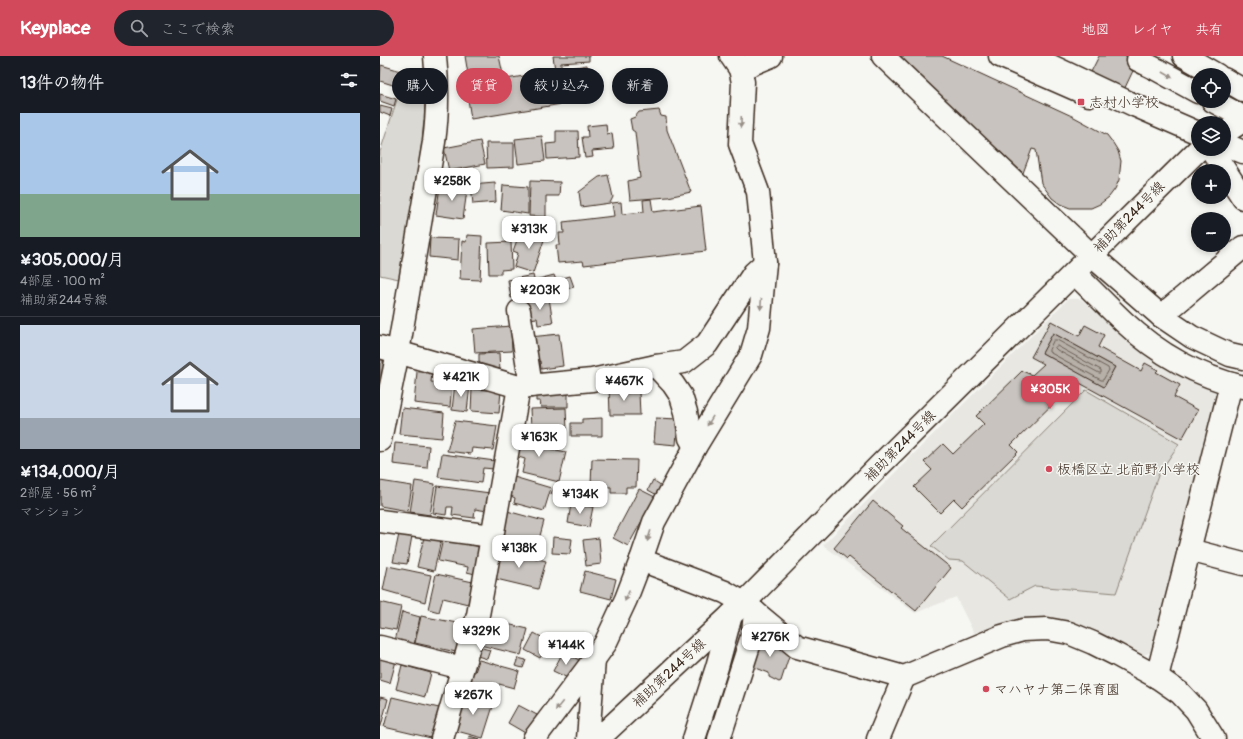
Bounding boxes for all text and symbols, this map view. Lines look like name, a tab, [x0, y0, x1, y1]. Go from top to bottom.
search box	[114, 10, 394, 46]
text: Keyplace	[20, 16, 90, 40]
icon: search	[128, 17, 150, 39]
text: ここで検索	[160, 20, 235, 39]
text: 地図	[1082, 21, 1110, 38]
text: レイヤ	[1132, 21, 1173, 38]
text: 共有	[1195, 21, 1223, 38]
chip: 購入	[392, 68, 448, 104]
chip: 賃貸	[456, 68, 512, 104]
chip: 絞り込み	[520, 68, 604, 104]
chip: 新着	[612, 68, 668, 104]
map controls	[1191, 68, 1231, 252]
button: locate	[1191, 68, 1231, 108]
icon: filters	[338, 69, 360, 91]
text: 13件の物件	[20, 72, 104, 93]
one-way arrow	[1162, 72, 1174, 79]
place label: 志村小学校	[1089, 94, 1159, 111]
marker: 志村小学校	[1076, 97, 1086, 107]
one-way arrow	[738, 116, 744, 129]
button: layers	[1191, 116, 1231, 156]
icon: home	[154, 139, 226, 211]
button: +	[1191, 164, 1231, 204]
pin: ¥258K	[424, 168, 480, 202]
text: ¥258K	[433, 173, 471, 189]
street label: 補助第244号線	[1090, 178, 1168, 256]
button: −	[1191, 212, 1231, 252]
pin: ¥313K	[501, 216, 557, 250]
text: ¥313K	[511, 221, 547, 237]
text: ¥305,000/月	[20, 249, 124, 270]
text: 4部屋 · 100 m²	[20, 273, 105, 289]
pin: ¥203K	[512, 277, 568, 311]
text: ¥203K	[520, 282, 560, 298]
text: 補助第244号線	[20, 292, 107, 308]
one-way arrow	[758, 298, 764, 310]
icon: home	[154, 351, 226, 423]
pin: ¥421K	[433, 364, 489, 398]
pin: ¥467K	[596, 368, 652, 402]
text: ¥421K	[443, 369, 479, 385]
text: ¥467K	[605, 373, 643, 389]
pin: ¥305K	[1022, 376, 1078, 410]
text: ¥305K	[1030, 381, 1070, 397]
street label: 補助第244号線	[861, 407, 939, 485]
one-way arrow	[707, 415, 714, 427]
pin: ¥163K	[511, 424, 567, 458]
text: ¥163K	[521, 429, 557, 445]
text: ¥134,000/月	[20, 461, 120, 482]
place label: 板橋区立 北前野小学校	[1057, 461, 1200, 478]
marker: 板橋区立 北前野小学校	[1044, 464, 1054, 474]
pin: ¥134K	[552, 481, 608, 515]
text: 2部屋 · 56 m²	[20, 485, 97, 501]
text: ¥134K	[562, 486, 598, 502]
text: マンション	[20, 504, 84, 520]
one-way arrow	[646, 530, 652, 542]
pin: ¥138K	[491, 535, 547, 569]
text: ¥138K	[501, 540, 537, 556]
one-way arrow	[623, 591, 629, 603]
pin: ¥329K	[453, 618, 509, 652]
text: ¥329K	[462, 623, 500, 639]
pin: ¥276K	[742, 624, 798, 658]
text: ¥276K	[751, 629, 789, 645]
pin: ¥144K	[538, 632, 594, 666]
street label: 補助第244号線	[629, 635, 709, 711]
text: ¥144K	[547, 637, 585, 653]
place label: マハヤナ第二保育園	[994, 681, 1120, 698]
pin: ¥267K	[445, 682, 501, 716]
marker: マハヤナ第二保育園	[981, 684, 991, 694]
text: ¥267K	[454, 687, 492, 703]
one-way arrow	[554, 701, 563, 712]

